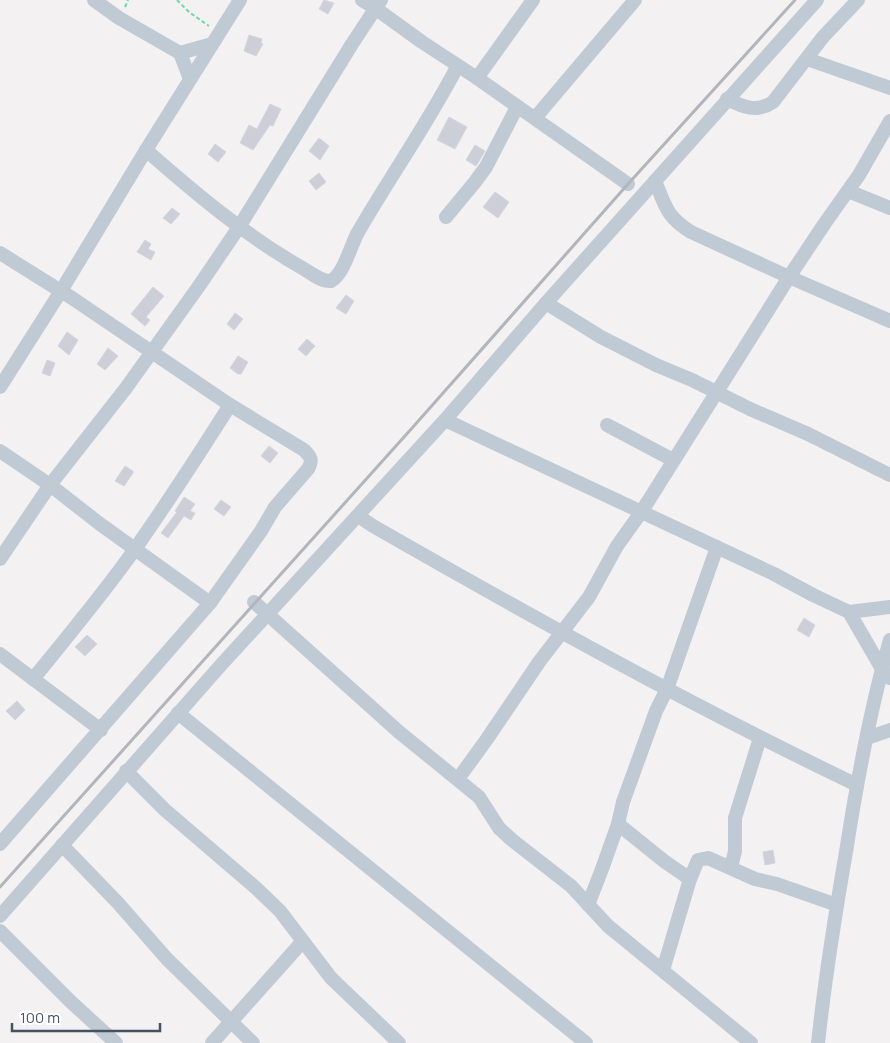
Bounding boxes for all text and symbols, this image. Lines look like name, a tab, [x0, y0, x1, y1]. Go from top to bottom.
scale bar	[12, 1000, 160, 1032]
text: 100 m	[20, 1007, 60, 1028]

